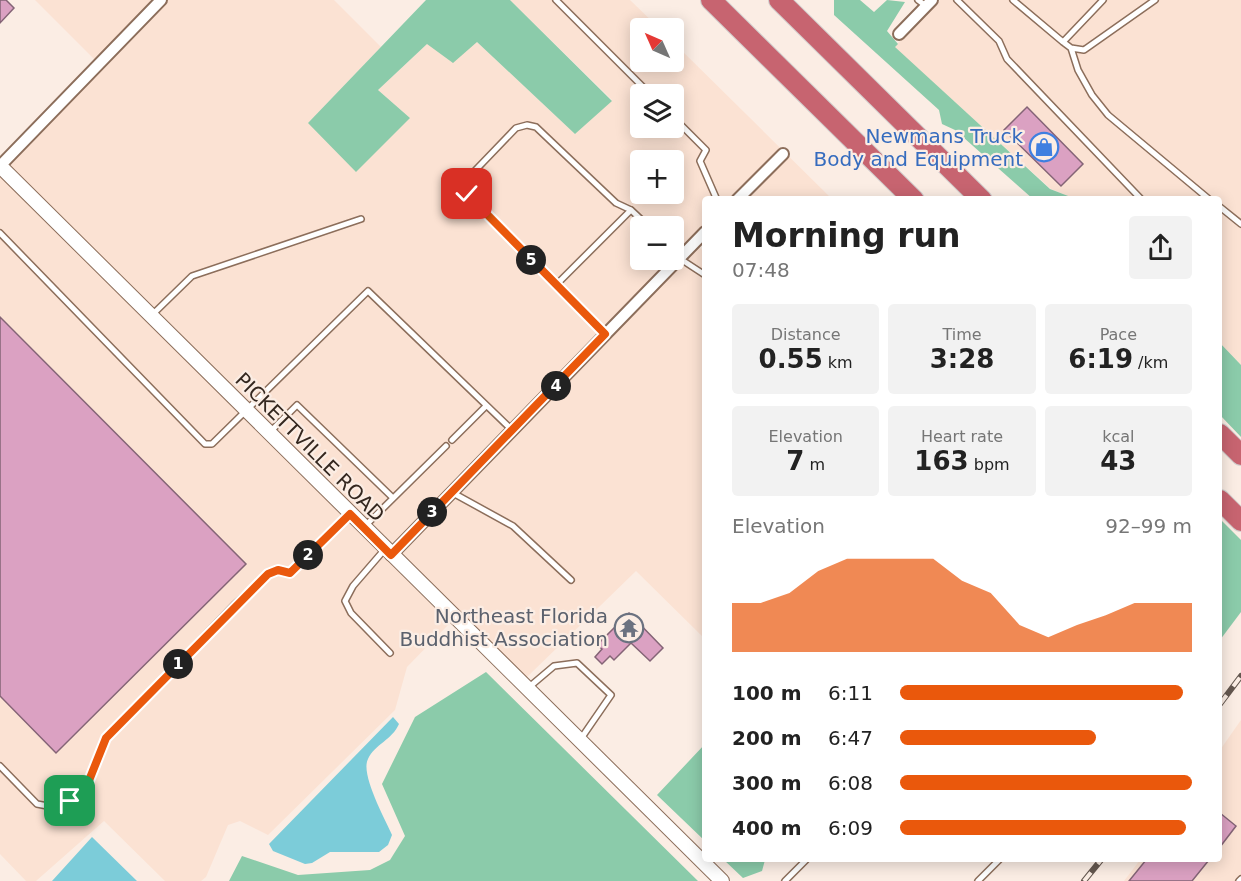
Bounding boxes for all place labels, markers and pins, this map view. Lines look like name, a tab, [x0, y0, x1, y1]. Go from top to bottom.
place label: Newmans Truck Body and Equipment	[814, 124, 1023, 171]
shop icon: Newmans Truck Body and Equipment	[1028, 131, 1060, 163]
pin	[441, 168, 492, 219]
pin: 5	[516, 245, 546, 275]
pin: 4	[541, 371, 571, 401]
pin: 3	[417, 497, 447, 527]
pin: 2	[293, 540, 323, 570]
place label: Northeast Florida Buddhist Association	[399, 604, 608, 651]
temple icon: Northeast Florida Buddhist Association	[613, 612, 645, 644]
pin: 1	[163, 649, 193, 679]
pin	[44, 775, 95, 826]

